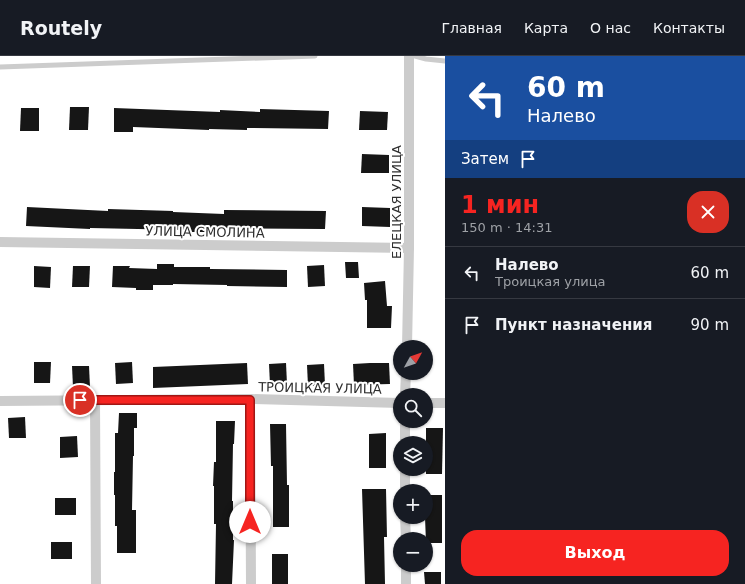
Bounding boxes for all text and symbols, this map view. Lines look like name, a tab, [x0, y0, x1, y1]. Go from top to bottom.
text: Routely	[20, 17, 102, 39]
text: Главная	[441, 20, 502, 36]
text: Карта	[524, 20, 568, 36]
text: О нас	[590, 20, 631, 36]
text: Контакты	[653, 20, 725, 36]
text: 60 m	[527, 71, 605, 104]
icon: left	[461, 72, 513, 124]
text: Налево	[527, 105, 596, 126]
street label: ЕЛЕЦКАЯ УЛИЦА	[389, 145, 404, 259]
icon: arrive	[517, 148, 539, 170]
text: Затем	[461, 150, 509, 168]
text: 1 мин	[461, 191, 539, 219]
button: close	[687, 191, 729, 233]
text: 150 m · 14:31	[461, 220, 552, 235]
street label: УЛИЦА СМОЛИНА	[145, 223, 265, 241]
text: Налево	[495, 256, 559, 274]
icon: left	[461, 262, 483, 284]
text: 60 m	[691, 264, 729, 282]
text: Троицкая улица	[495, 274, 605, 289]
icon: arrive	[461, 314, 483, 336]
text: Пункт назначения	[495, 316, 652, 334]
text: 90 m	[691, 316, 729, 334]
north arrow	[393, 340, 433, 380]
map controls	[393, 340, 433, 572]
street label: ТРОИЦКАЯ УЛИЦА	[257, 379, 382, 397]
pin	[63, 383, 97, 417]
button: search	[393, 388, 433, 428]
icon: arrive	[69, 389, 91, 411]
button: layers	[393, 436, 433, 476]
button: +	[393, 484, 433, 524]
position arrow	[229, 501, 271, 543]
button: Выход	[461, 530, 729, 576]
button: −	[393, 532, 433, 572]

